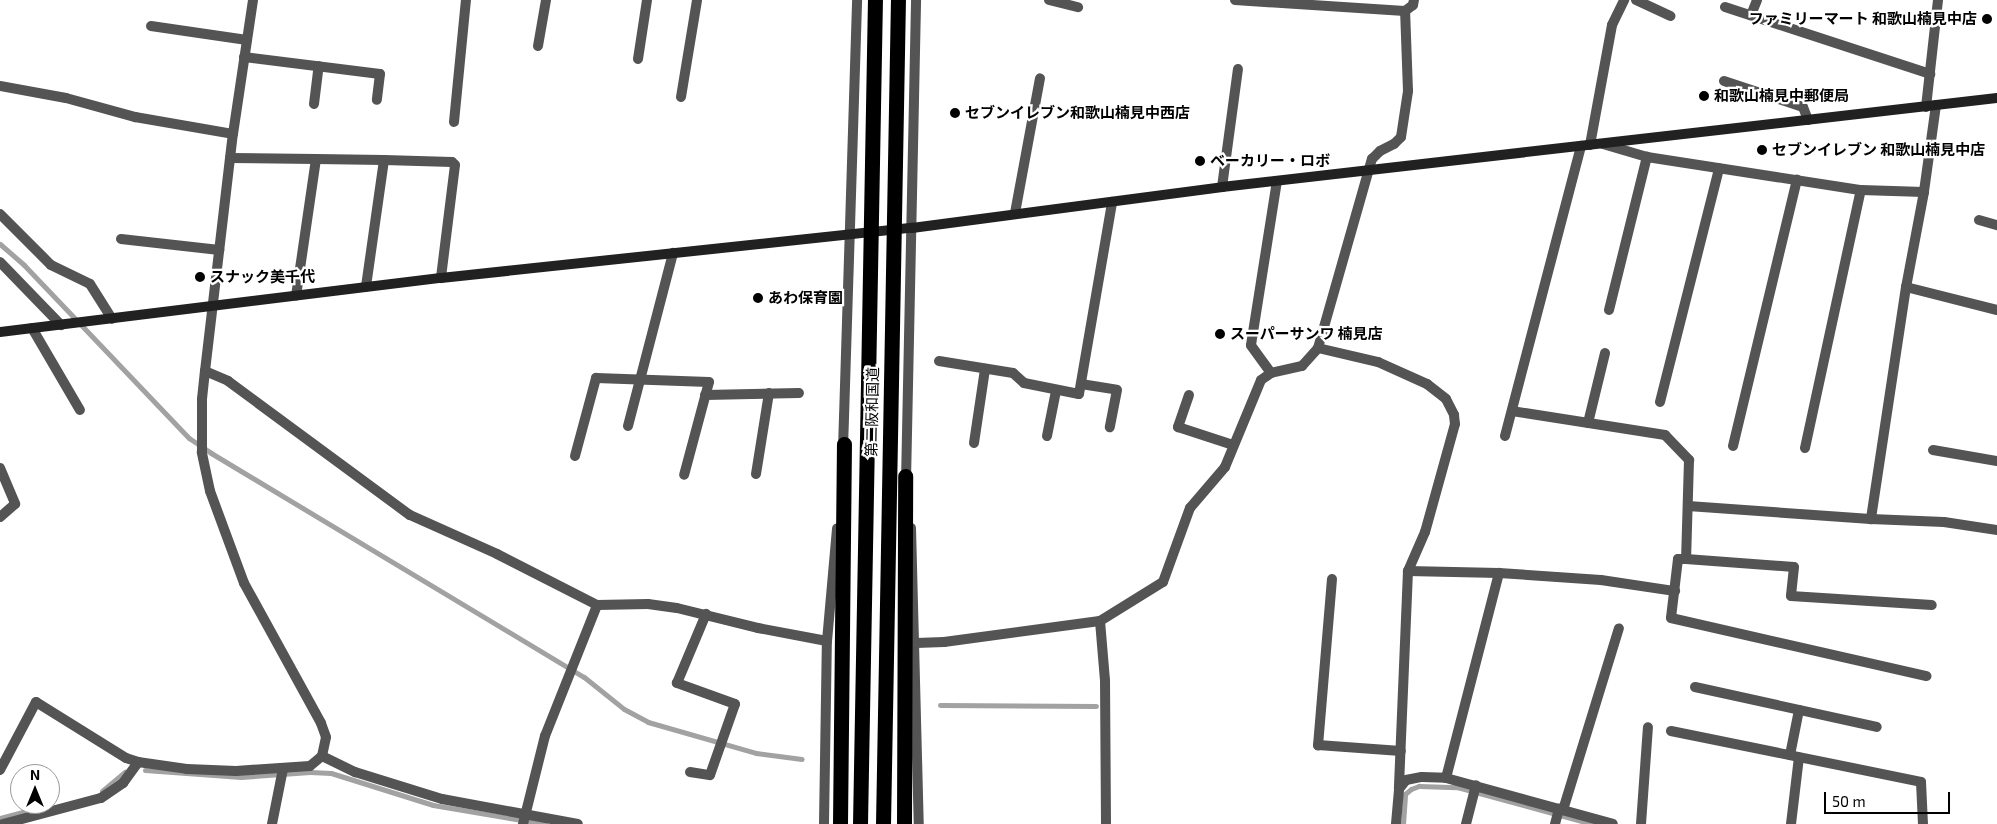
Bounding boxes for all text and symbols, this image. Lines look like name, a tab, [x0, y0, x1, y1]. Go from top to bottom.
place label: ファミリーマート 和歌山楠見中店	[1749, 10, 1977, 28]
marker: ファミリーマート 和歌山楠見中店	[1981, 13, 1993, 25]
place label: 和歌山楠見中郵便局	[1714, 87, 1849, 105]
marker: 和歌山楠見中郵便局	[1698, 90, 1710, 102]
place label: セブンイレブン和歌山楠見中西店	[965, 104, 1190, 122]
marker: セブンイレブン和歌山楠見中西店	[949, 107, 961, 119]
place label: セブンイレブン 和歌山楠見中店	[1772, 141, 1985, 159]
marker: セブンイレブン 和歌山楠見中店	[1756, 144, 1768, 156]
place label: ベーカリー・ロボ	[1210, 152, 1330, 170]
marker: ベーカリー・ロボ	[1194, 155, 1206, 167]
place label: スナック美千代	[210, 268, 315, 286]
marker: スナック美千代	[194, 271, 206, 283]
place label: あわ保育園	[768, 289, 843, 307]
marker: あわ保育園	[752, 292, 764, 304]
place label: スーパーサンワ 楠見店	[1230, 325, 1383, 343]
marker: スーパーサンワ 楠見店	[1214, 328, 1226, 340]
street label: 第二阪和国道	[862, 367, 882, 457]
north arrow	[10, 764, 60, 814]
text: N	[30, 766, 40, 783]
scale bar	[1827, 782, 1953, 814]
text: 50 m	[1832, 792, 1866, 810]

